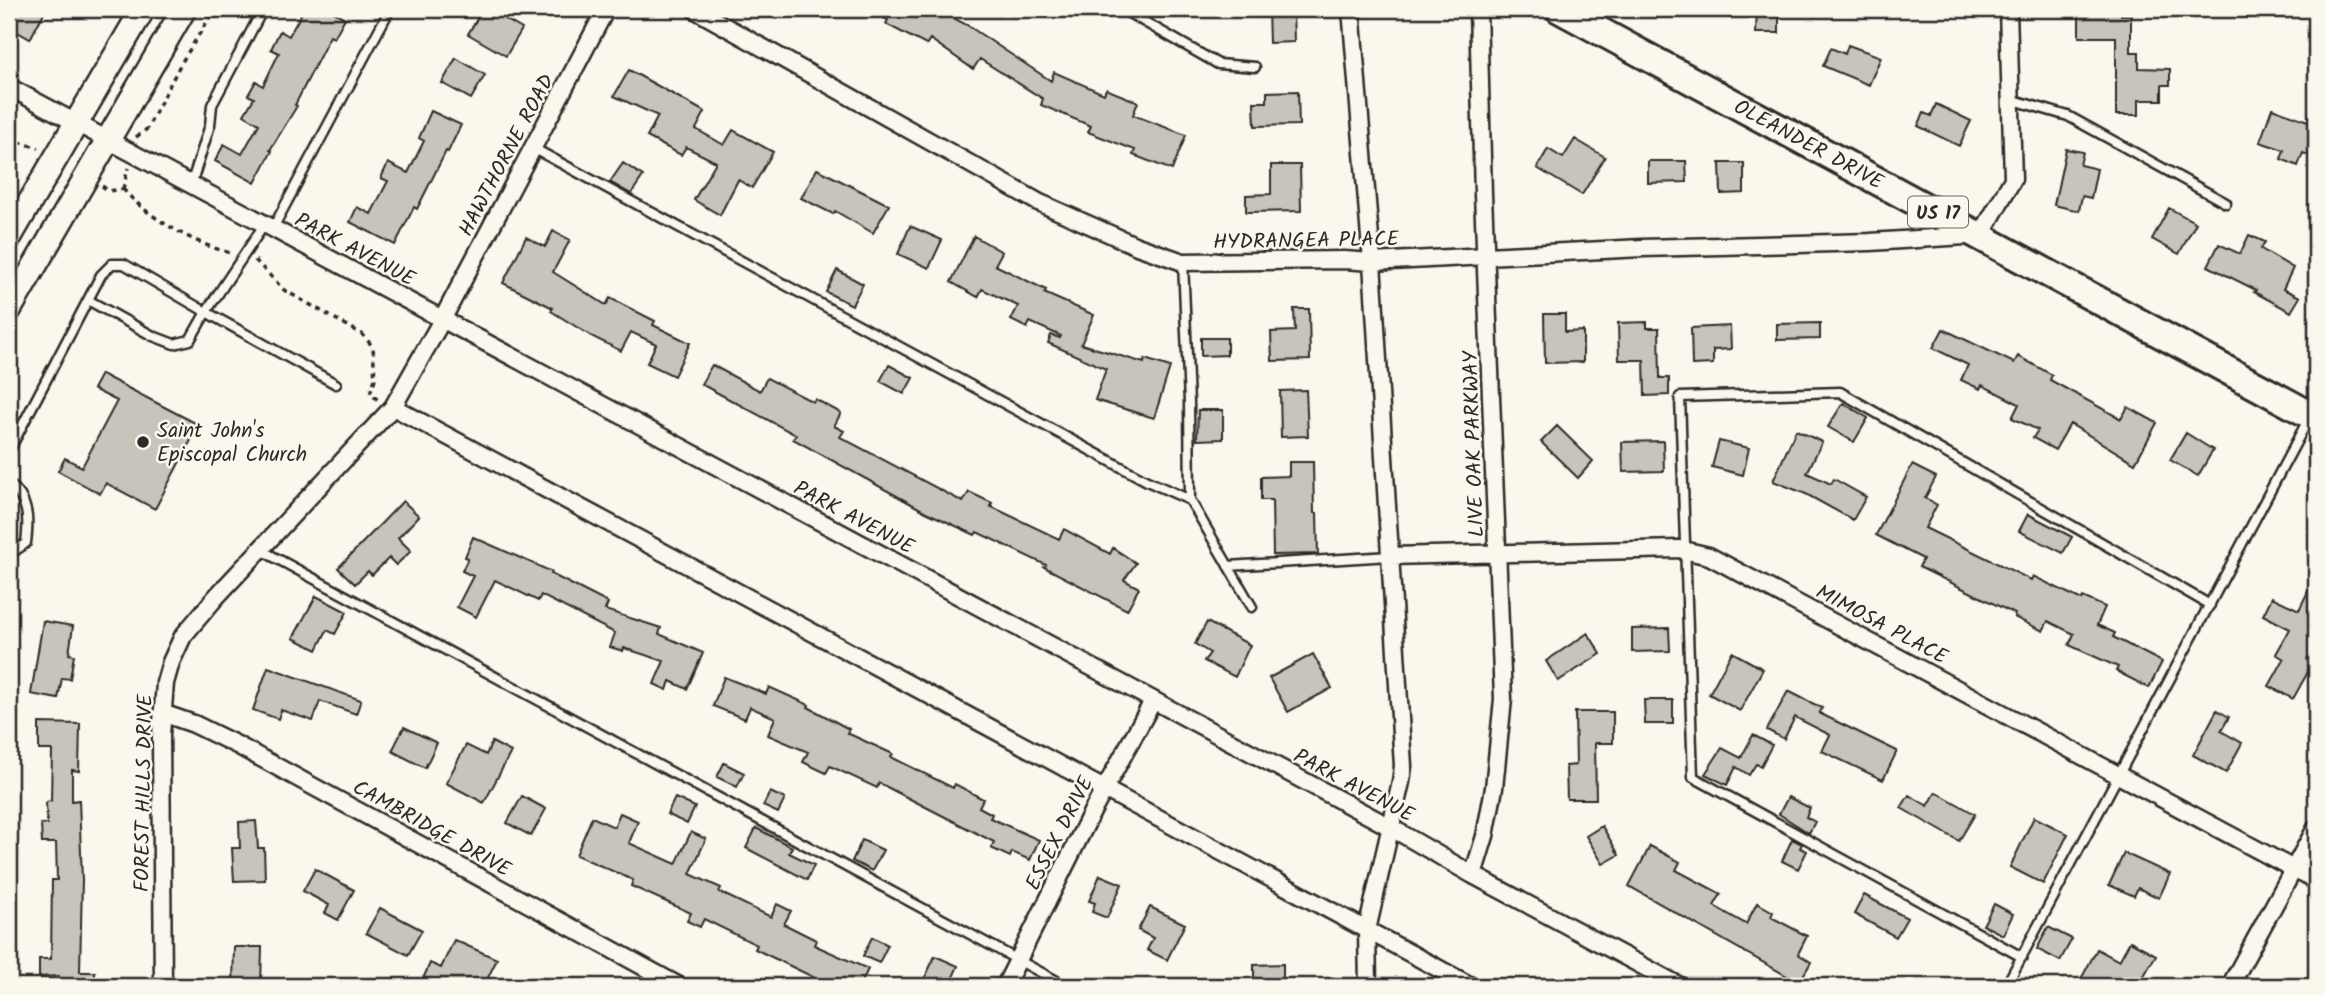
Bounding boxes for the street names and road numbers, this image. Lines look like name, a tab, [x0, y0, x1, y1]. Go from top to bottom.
street label: HAWTHORNE ROAD	[450, 68, 564, 243]
street label: OLEANDER DRIVE	[1727, 91, 1890, 200]
road number: US 17	[1908, 196, 1968, 228]
street label: PARK AVENUE	[288, 205, 421, 296]
street label: HYDRANGEA PLACE	[1213, 223, 1400, 260]
street label: LIVE OAK PARKWAY	[1455, 349, 1494, 538]
street label: PARK AVENUE	[787, 473, 920, 564]
street label: MIMOSA PLACE	[1809, 577, 1954, 674]
street label: FOREST HILLS DRIVE	[126, 693, 163, 892]
street label: PARK AVENUE	[1287, 741, 1420, 832]
street label: ESSEX DRIVE	[1017, 770, 1104, 896]
street label: CAMBRIDGE DRIVE	[346, 772, 517, 887]

